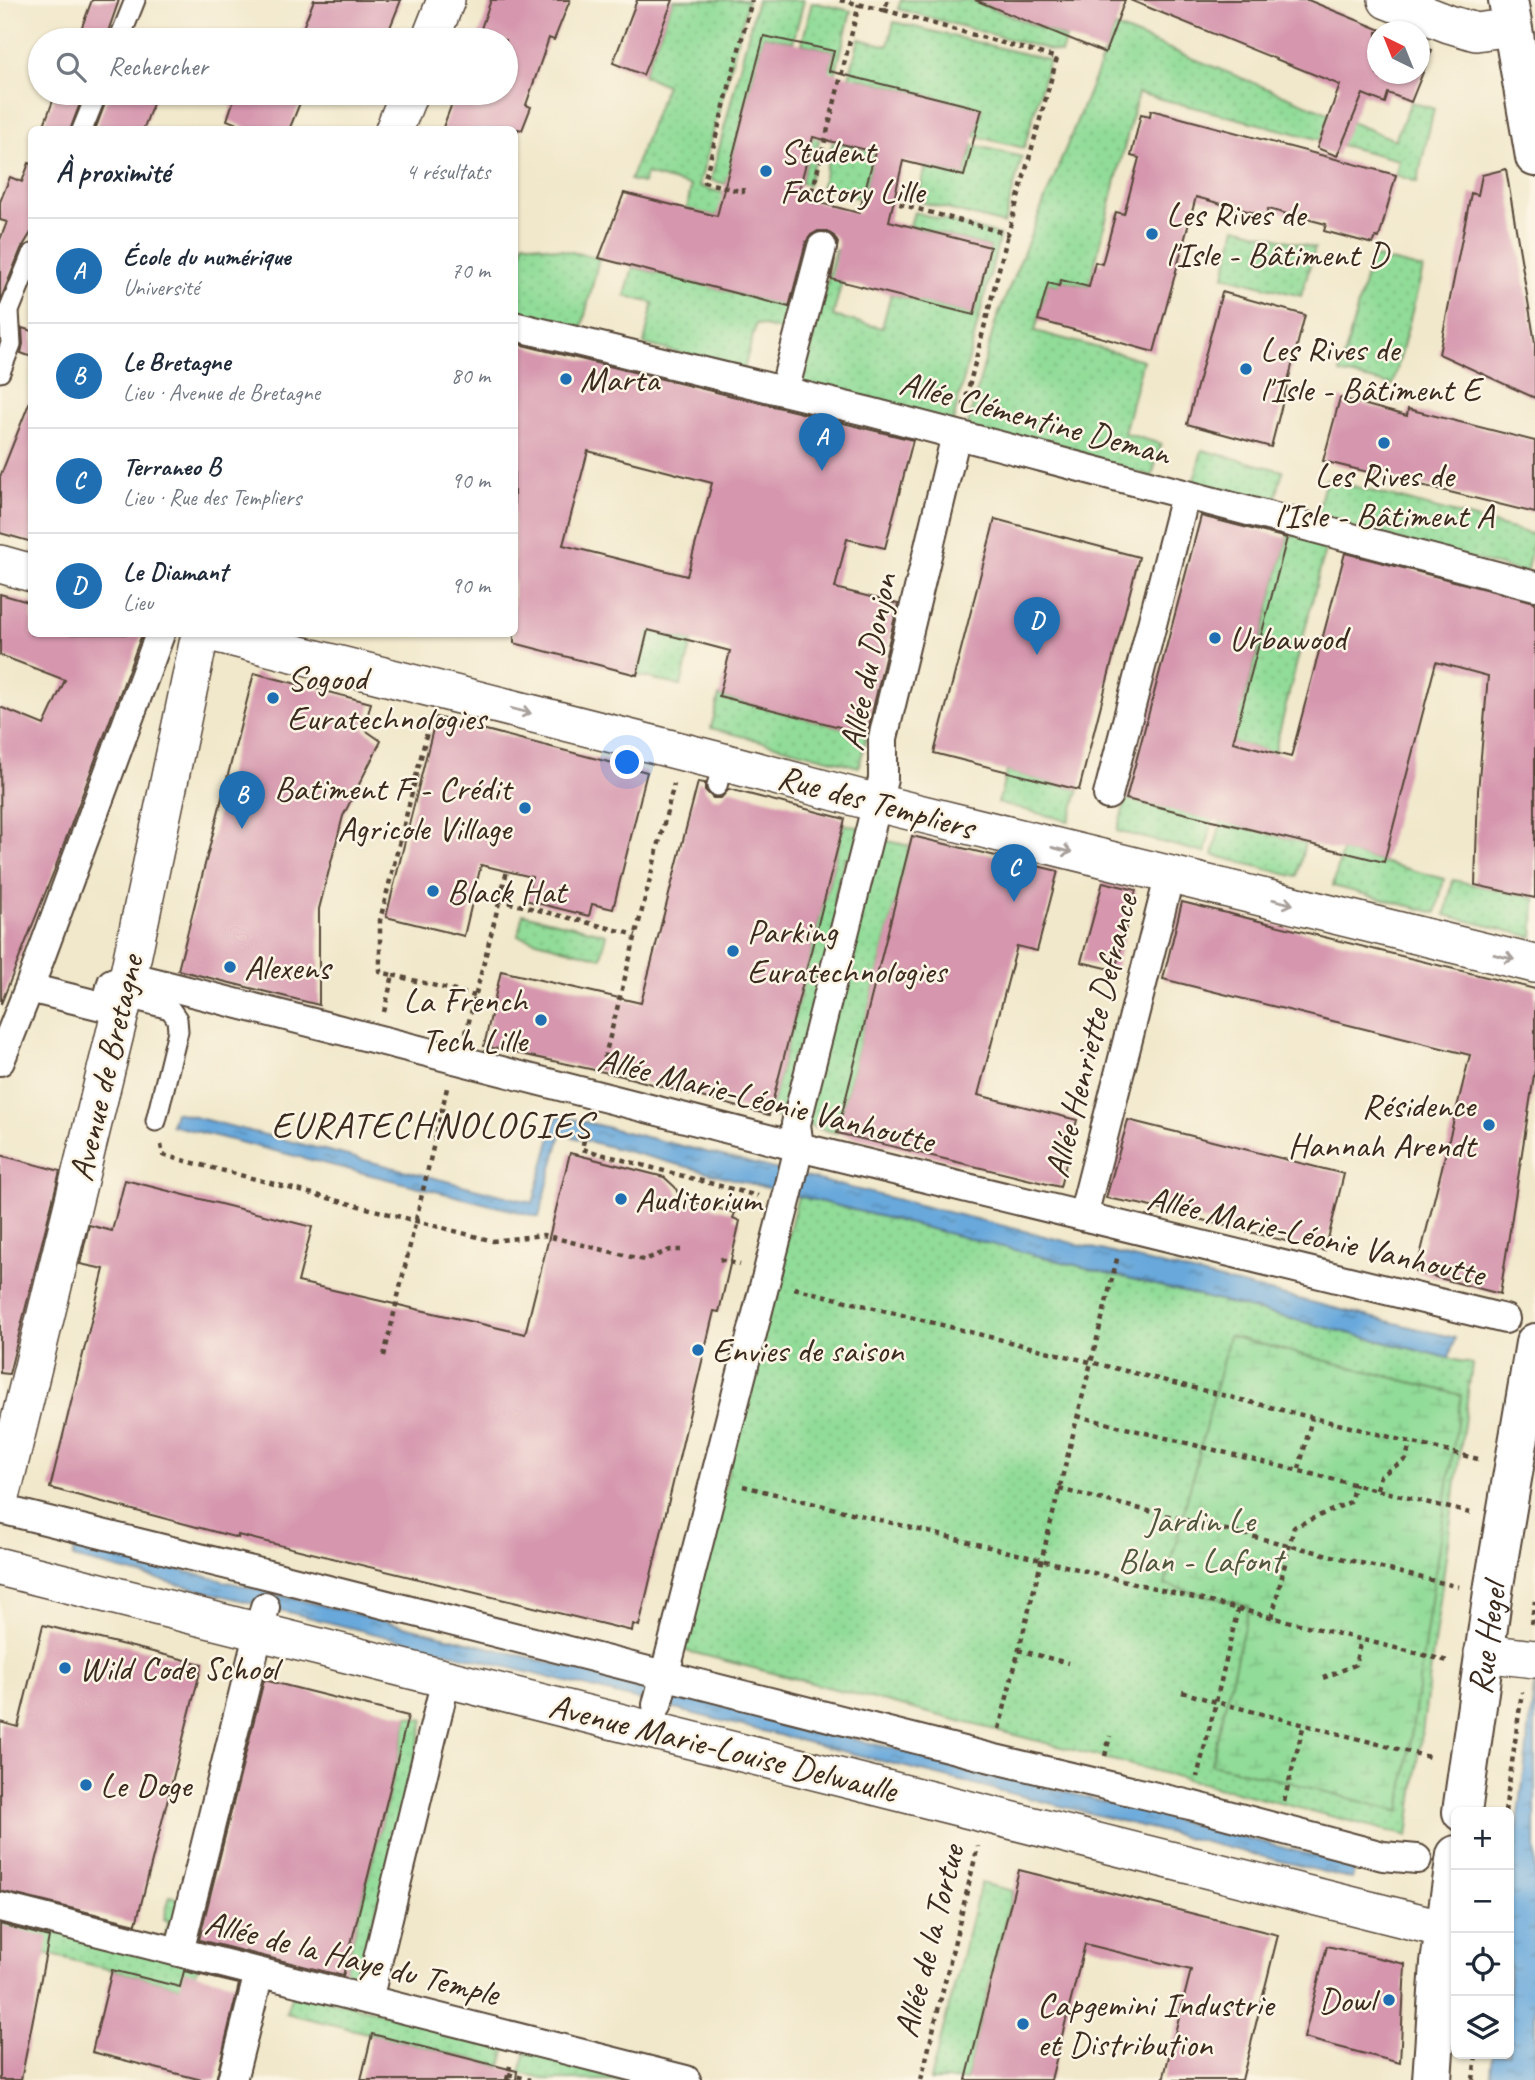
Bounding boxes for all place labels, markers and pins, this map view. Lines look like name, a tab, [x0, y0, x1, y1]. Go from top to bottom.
place label: Student Factory Lille	[780, 129, 927, 214]
marker: Student Factory Lille	[758, 163, 774, 179]
place label: Les Rives de l'Isle - Bâtiment D	[1166, 192, 1391, 277]
marker: Les Rives de l'Isle - Bâtiment D	[1144, 226, 1160, 242]
place label: Les Rives de l'Isle - Bâtiment E	[1260, 327, 1485, 412]
place label: Marta	[580, 357, 661, 402]
marker: Les Rives de l'Isle - Bâtiment E	[1238, 361, 1254, 377]
marker: Marta	[558, 371, 574, 387]
pin: A	[799, 413, 845, 471]
marker: Les Rives de l'Isle - Bâtiment A	[1376, 435, 1392, 451]
place label: Les Rives de l'Isle - Bâtiment A	[1274, 453, 1495, 538]
pin: D	[1014, 597, 1060, 655]
place label: Urbawood	[1229, 616, 1351, 661]
marker: Urbawood	[1207, 630, 1223, 646]
place label: Sogood Euratechnologies	[287, 656, 489, 741]
marker: Sogood Euratechnologies	[265, 690, 281, 706]
place label: Batiment F - Crédit Agricole Village	[274, 766, 514, 851]
pin: B	[219, 771, 265, 829]
marker: Batiment F - Crédit Agricole Village	[517, 800, 533, 816]
pin: C	[991, 844, 1037, 902]
place label: Black Hat	[447, 869, 569, 914]
marker: Black Hat	[425, 883, 441, 899]
place label: Parking Euratechnologies	[747, 909, 949, 994]
marker: Parking Euratechnologies	[725, 943, 741, 959]
place label: Alexens	[244, 945, 333, 990]
marker: Alexens	[222, 959, 238, 975]
place label: La French Tech Lille	[403, 978, 530, 1063]
marker: La French Tech Lille	[533, 1012, 549, 1028]
place label: Résidence Hannah Arendt	[1288, 1083, 1478, 1168]
marker: Résidence Hannah Arendt	[1481, 1117, 1497, 1133]
place label: Auditorium	[635, 1177, 765, 1222]
marker: Auditorium	[613, 1191, 629, 1207]
place label: Envies de saison	[712, 1328, 905, 1373]
marker: Envies de saison	[690, 1342, 706, 1358]
place label: Wild Code School	[79, 1646, 284, 1691]
marker: Wild Code School	[57, 1660, 73, 1676]
place label: Le Doge	[100, 1763, 194, 1808]
marker: Le Doge	[78, 1777, 94, 1793]
place label: Dowl	[1318, 1978, 1381, 2023]
place label: Capgemini Industrie et Distribution	[1037, 1982, 1276, 2067]
marker: Dowl	[1381, 1992, 1397, 2008]
marker: Capgemini Industrie et Distribution	[1015, 2016, 1031, 2032]

